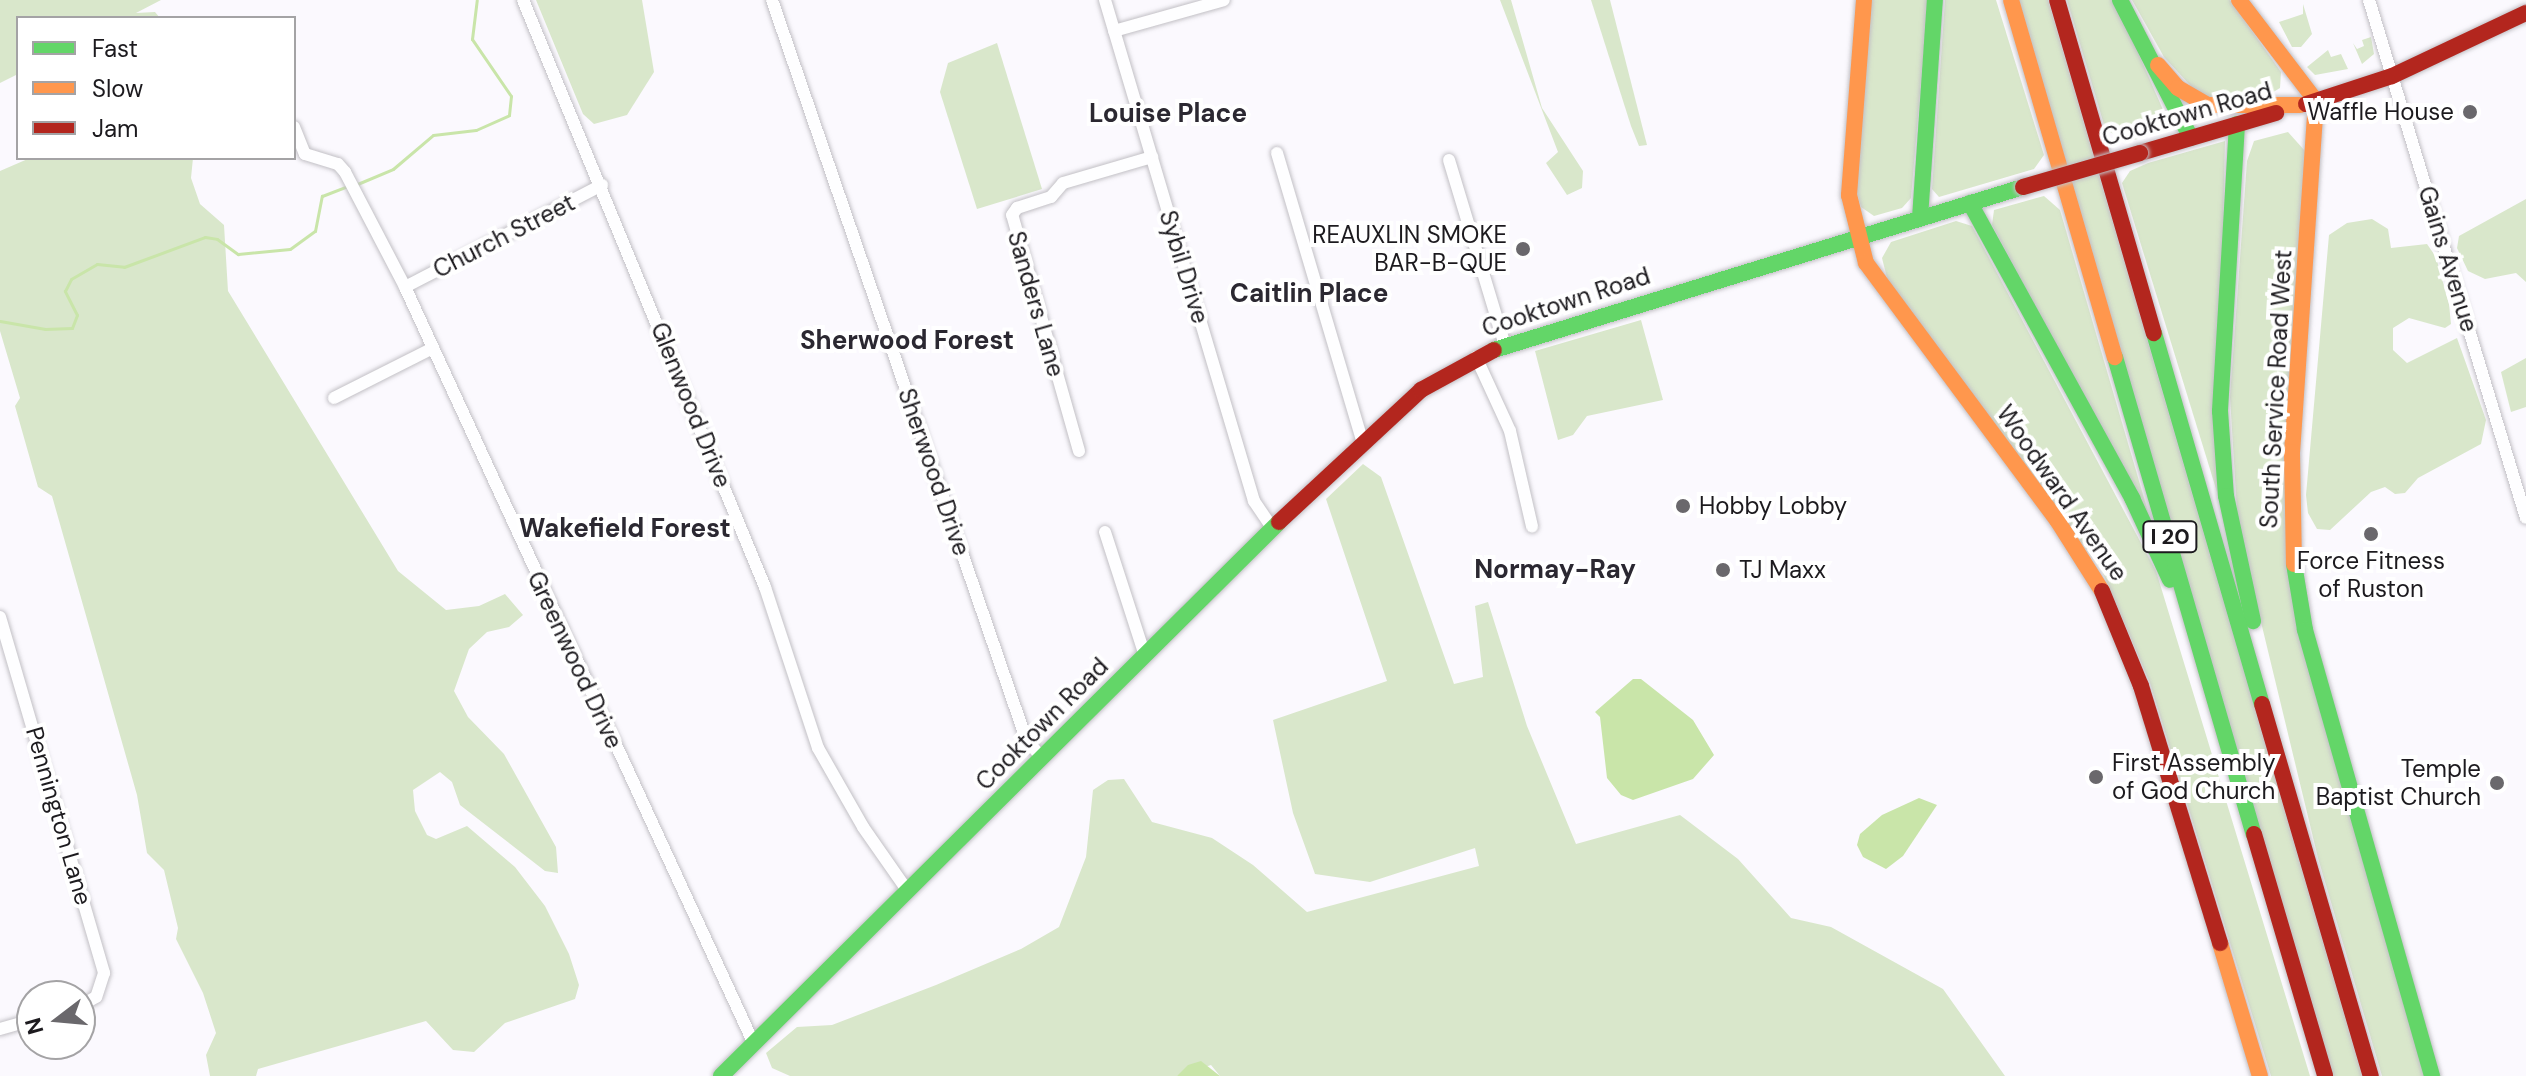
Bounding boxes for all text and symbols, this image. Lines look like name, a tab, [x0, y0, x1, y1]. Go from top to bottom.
legend	[16, 16, 296, 160]
text: Fast	[92, 33, 138, 64]
text: Slow	[92, 73, 143, 104]
street label: Cooktown Road	[2099, 76, 2275, 152]
district label: Louise Place	[1089, 98, 1247, 130]
place label: Waffle House	[2307, 98, 2454, 126]
marker: Waffle House	[2461, 103, 2479, 121]
text: Jam	[92, 113, 138, 144]
street label: Gains Avenue	[2412, 183, 2484, 335]
street label: Church Street	[428, 188, 580, 284]
street label: Sybil Drive	[1153, 207, 1215, 327]
place label: REAUXLIN SMOKE BAR-B-QUE	[1312, 221, 1507, 277]
street label: Sanders Lane	[1002, 228, 1070, 380]
marker: REAUXLIN SMOKE BAR-B-QUE	[1514, 240, 1532, 258]
street label: South Service Road West	[2254, 249, 2298, 529]
street label: Cooktown Road	[1478, 261, 1654, 343]
district label: Caitlin Place	[1230, 278, 1388, 310]
street label: Glenwood Drive	[645, 318, 737, 492]
district label: Sherwood Forest	[800, 325, 1014, 357]
street label: Sherwood Drive	[892, 385, 976, 559]
street label: Woodward Avenue	[1991, 400, 2133, 586]
place label: Hobby Lobby	[1699, 492, 1847, 520]
marker: Hobby Lobby	[1674, 497, 1692, 515]
district label: Wakefield Forest	[519, 513, 731, 545]
road number: I 20	[2142, 519, 2198, 555]
marker: Force Fitness of Ruston	[2362, 525, 2380, 543]
place label: Force Fitness of Ruston	[2297, 547, 2445, 603]
district label: Normay-Ray	[1474, 554, 1636, 586]
place label: TJ Maxx	[1739, 556, 1826, 584]
marker: TJ Maxx	[1714, 561, 1732, 579]
street label: Greenwood Drive	[521, 567, 629, 753]
street label: Cooktown Road	[970, 652, 1114, 796]
street label: Pennington Lane	[20, 724, 98, 908]
place label: First Assembly of God Church	[2112, 749, 2276, 805]
place label: Temple Baptist Church	[2316, 755, 2481, 811]
marker: First Assembly of God Church	[2087, 768, 2105, 786]
marker: Temple Baptist Church	[2488, 774, 2506, 792]
north arrow	[16, 980, 96, 1060]
text: N	[18, 1015, 51, 1038]

